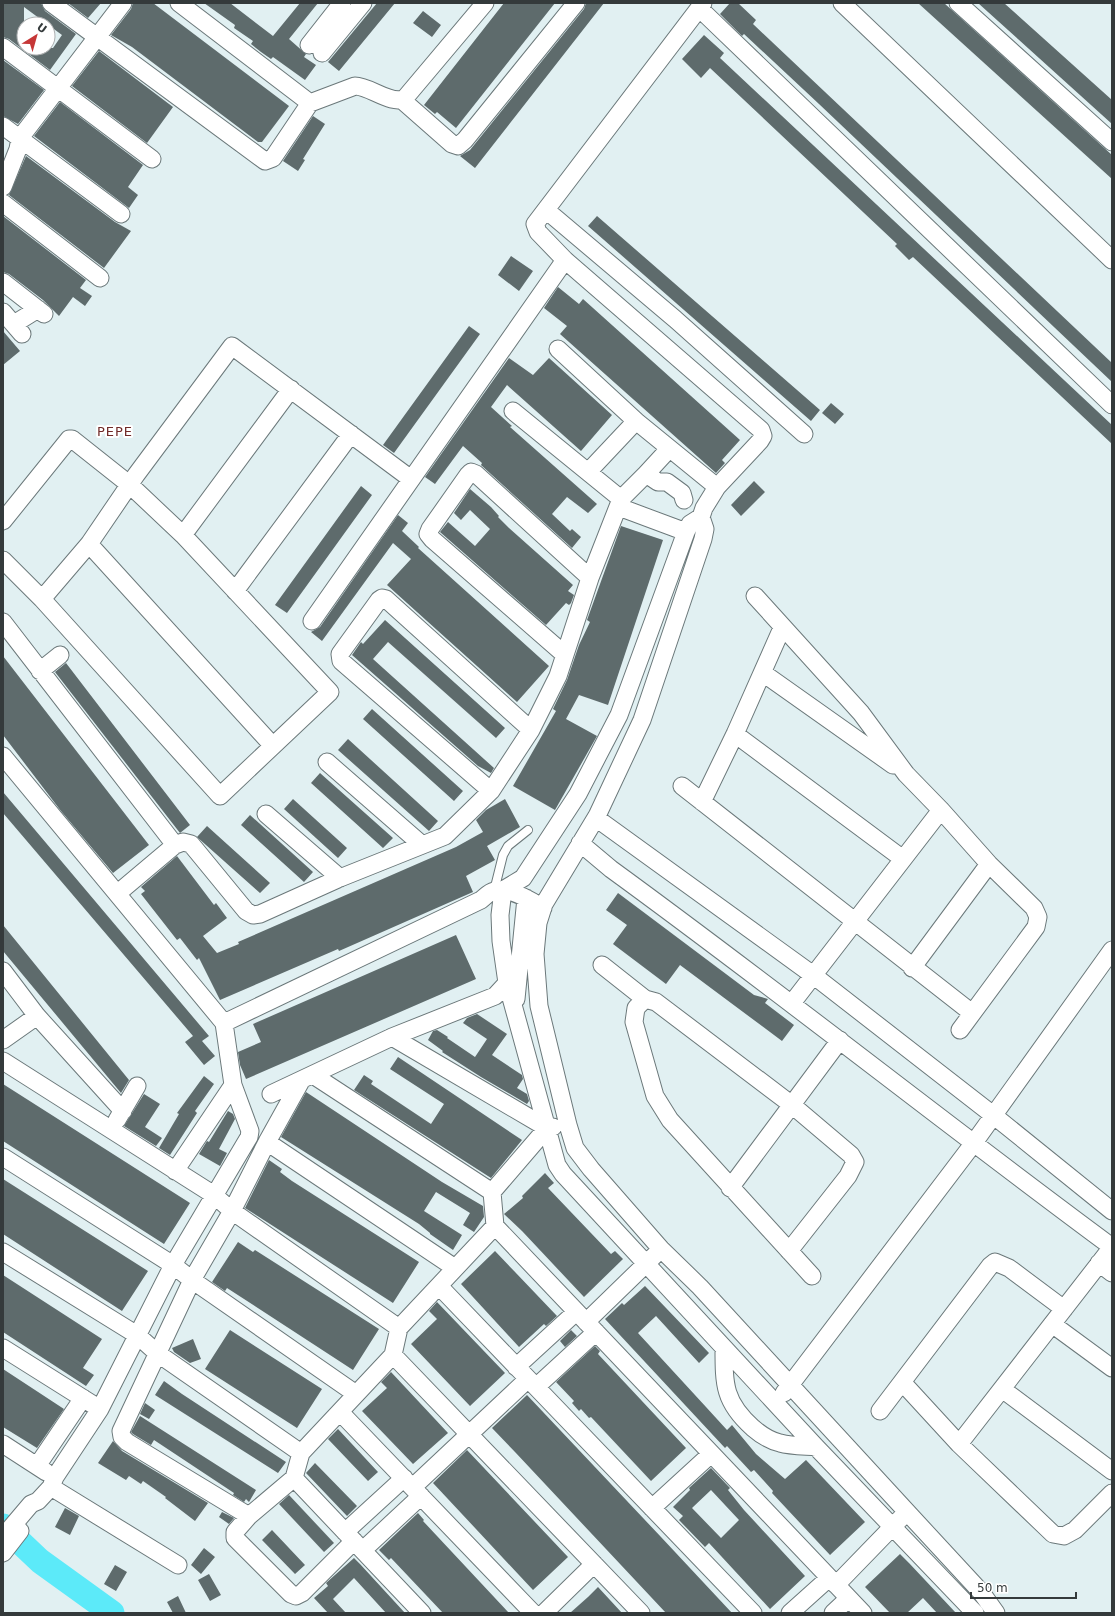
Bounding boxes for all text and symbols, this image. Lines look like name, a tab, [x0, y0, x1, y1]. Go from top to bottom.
north arrow	[16, 16, 56, 56]
text: U	[34, 21, 49, 36]
district label: PEPE	[97, 424, 133, 439]
scale bar	[971, 1574, 1076, 1600]
text: 50 m	[977, 1581, 1008, 1595]

